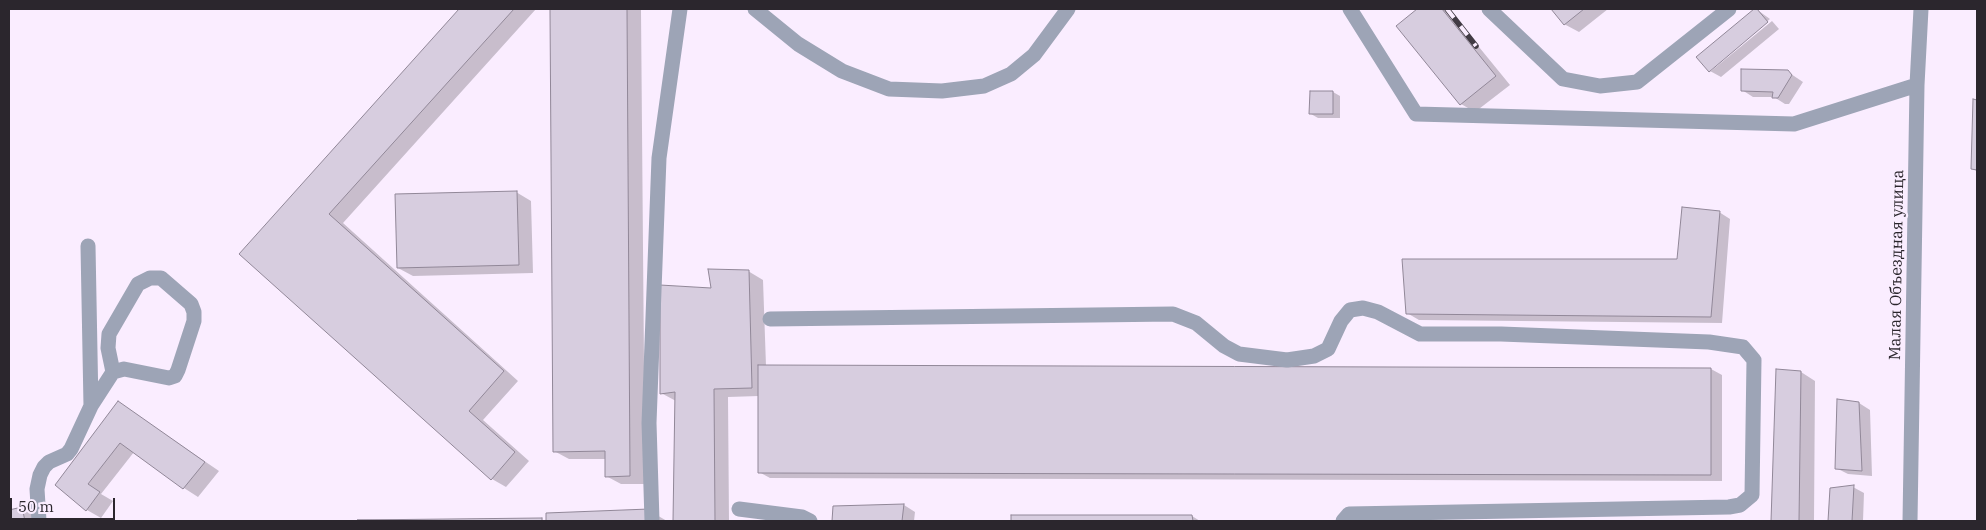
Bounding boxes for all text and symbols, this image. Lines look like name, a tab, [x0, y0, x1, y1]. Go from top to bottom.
street label: Малая Объездная улица	[1886, 170, 1908, 360]
scale bar	[12, 488, 118, 520]
text: 50 m	[18, 497, 54, 516]

